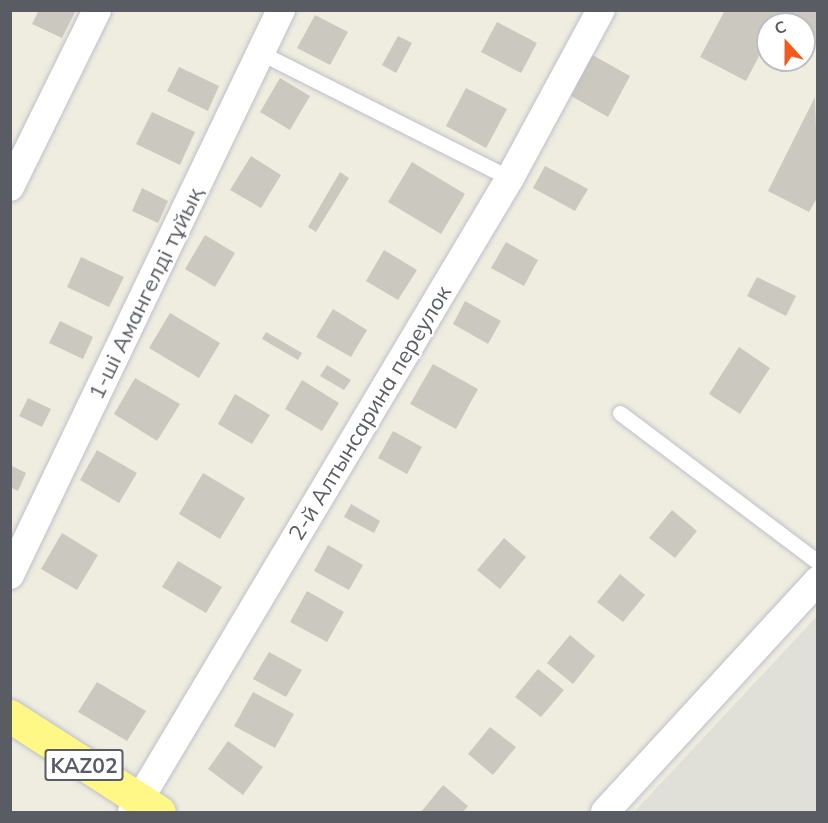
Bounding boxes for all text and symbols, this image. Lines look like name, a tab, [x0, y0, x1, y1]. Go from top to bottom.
north arrow	[756, 12, 816, 72]
text: С	[772, 16, 789, 38]
street label: 1-ші Амангелді тұйық	[83, 183, 209, 403]
street label: 2-й Алтынсарина переулок	[283, 281, 457, 545]
road number: KAZ02	[44, 747, 124, 783]

